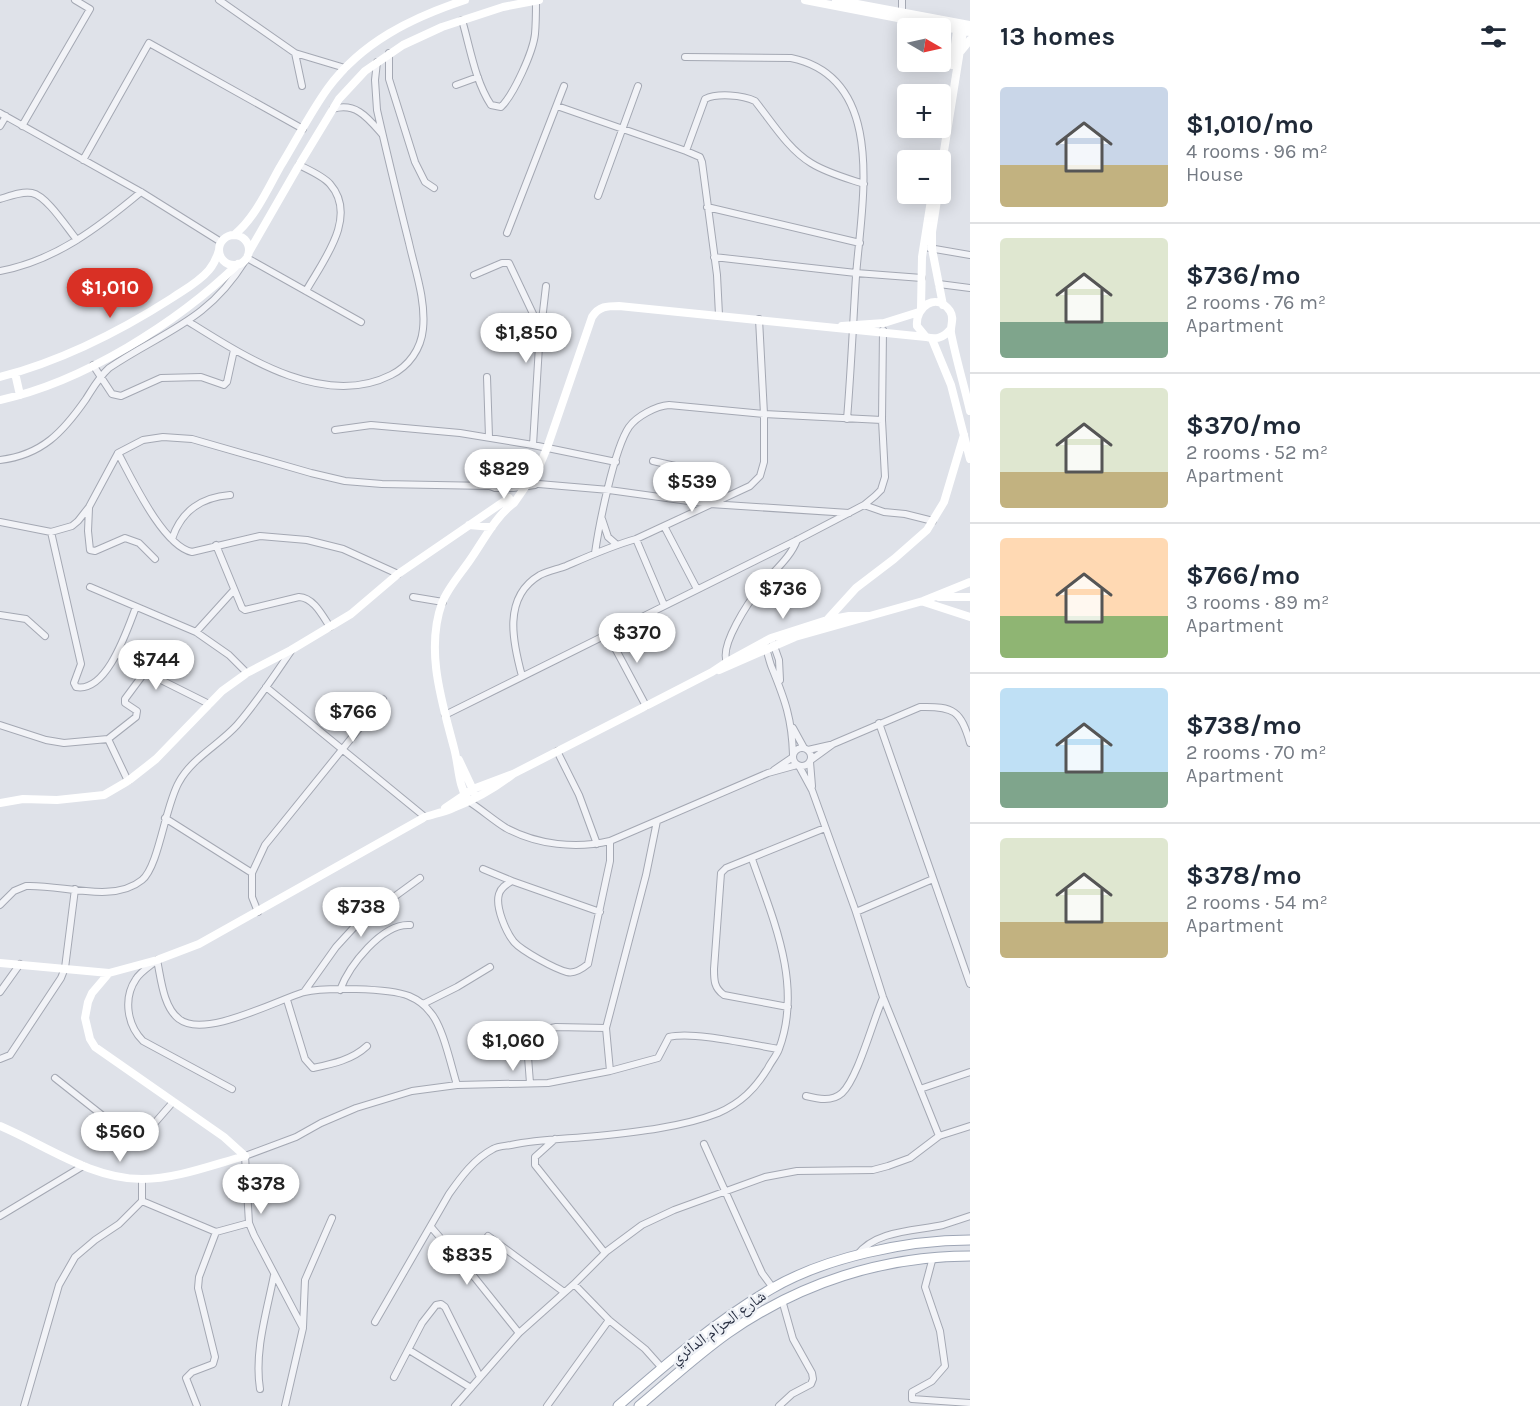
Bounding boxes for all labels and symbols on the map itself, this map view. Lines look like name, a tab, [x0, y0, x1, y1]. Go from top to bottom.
north arrow	[897, 18, 951, 72]
pin: $1,010	[61, 268, 159, 319]
pin: $1,850	[477, 313, 575, 364]
pin: $829	[468, 449, 540, 500]
pin: $539	[656, 462, 728, 513]
pin: $736	[747, 569, 819, 620]
pin: $370	[601, 613, 673, 664]
pin: $744	[120, 640, 192, 691]
pin: $766	[317, 692, 389, 743]
pin: $738	[325, 887, 397, 938]
pin: $1,060	[464, 1021, 562, 1072]
pin: $560	[84, 1112, 156, 1163]
pin: $378	[225, 1164, 297, 1215]
pin: $835	[431, 1235, 503, 1286]
street label: شارع الحزام الدائري	[667, 1286, 771, 1370]

